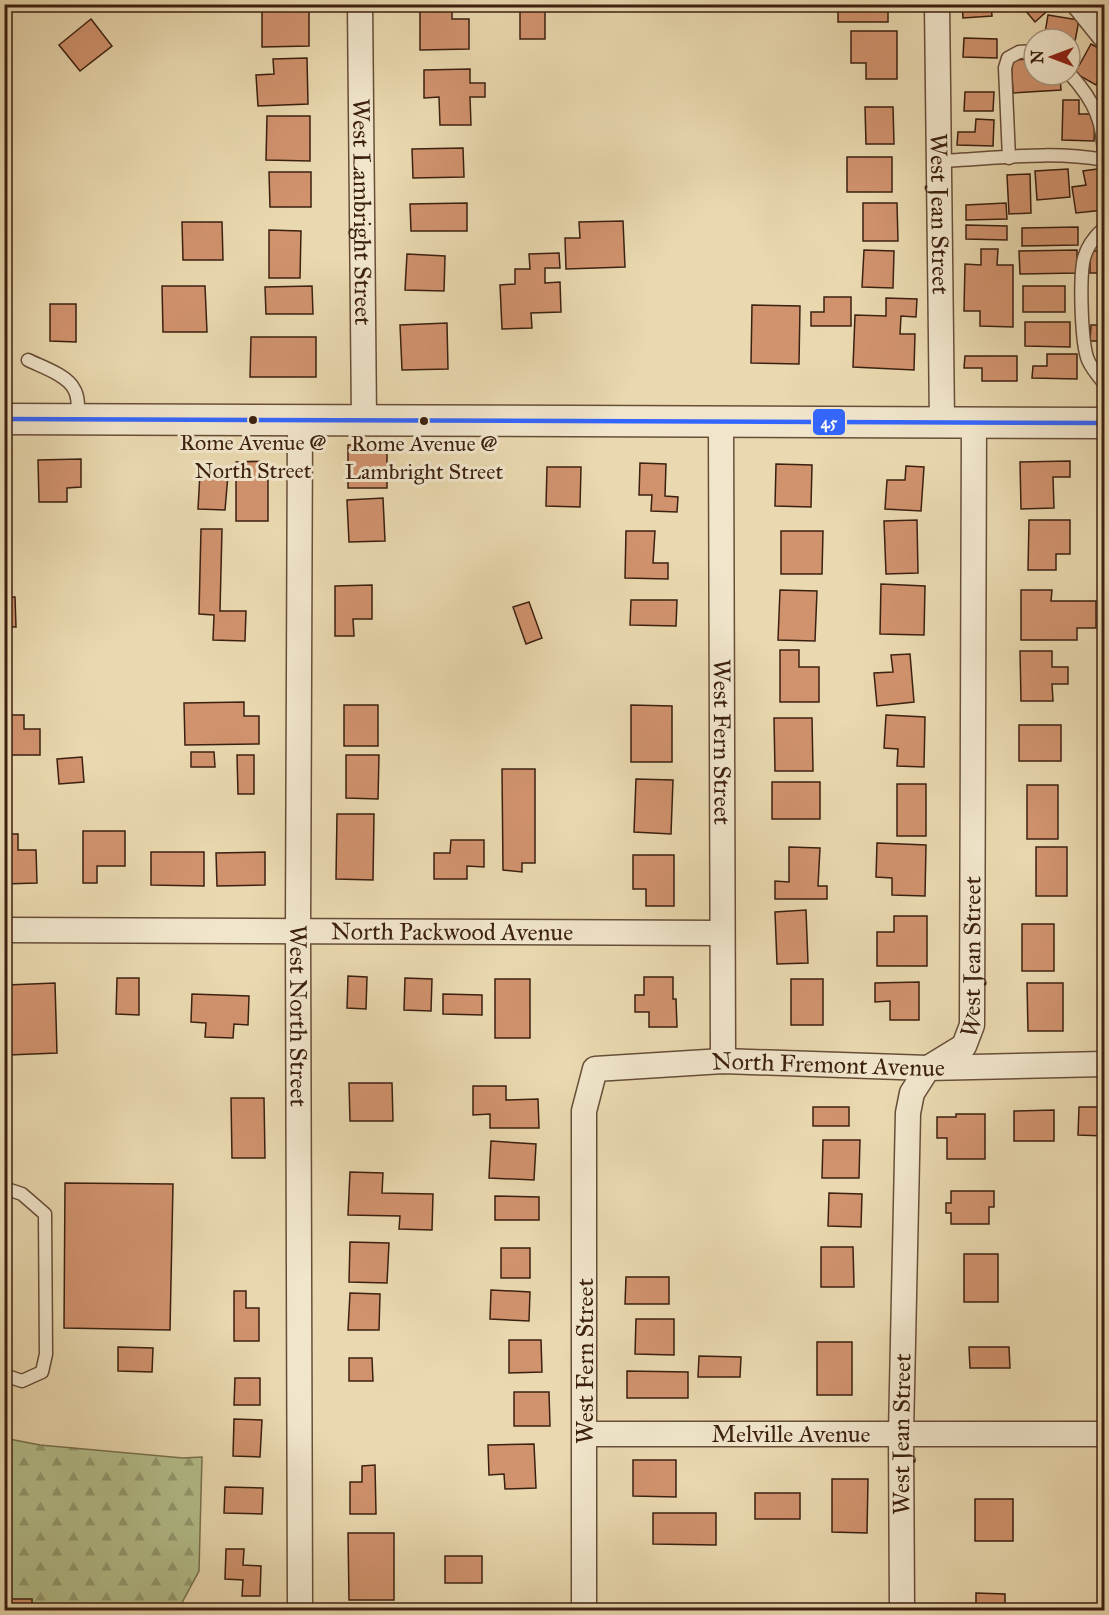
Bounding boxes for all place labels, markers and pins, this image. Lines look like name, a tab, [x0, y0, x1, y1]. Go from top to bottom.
marker: Rome Avenue @ North Street	[247, 414, 259, 426]
marker: Rome Avenue @ Lambright Street	[418, 415, 430, 427]
place label: Rome Avenue @ North Street	[180, 429, 326, 484]
place label: Rome Avenue @ Lambright Street	[345, 430, 503, 485]

